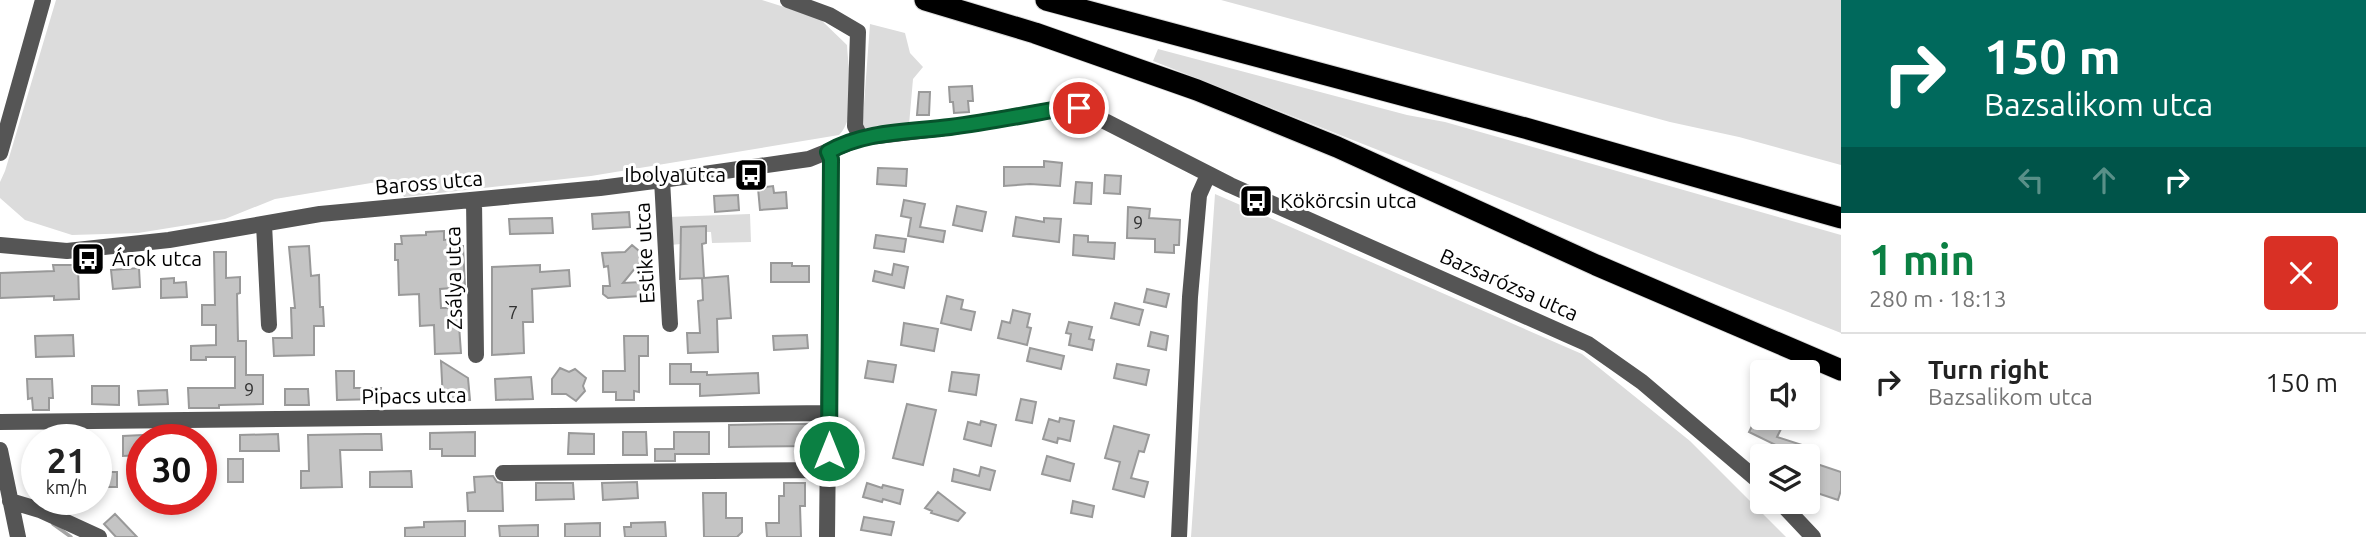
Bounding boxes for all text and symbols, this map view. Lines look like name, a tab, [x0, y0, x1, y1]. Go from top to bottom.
icon: right	[1869, 28, 1960, 119]
text: 150 m	[1984, 28, 2121, 83]
pin	[1049, 78, 1109, 138]
text: Bazsalikom utca	[1984, 86, 2213, 122]
icon: arrive	[1060, 89, 1098, 127]
bus stop icon: Ibolya utca	[732, 156, 770, 194]
icon: left	[2012, 161, 2050, 199]
icon: ahead	[2085, 161, 2123, 199]
icon: right	[2158, 161, 2196, 199]
place label: Ibolya utca	[624, 162, 726, 186]
street label: Baross utca	[374, 165, 484, 199]
bus stop icon: Kökörcsin utca	[1237, 182, 1275, 220]
place label: Kökörcsin utca	[1280, 188, 1417, 212]
street label: Estike utca	[629, 202, 659, 304]
house number: 9	[1133, 212, 1143, 232]
street label: Zsálya utca	[440, 226, 466, 330]
text: 1 min	[1869, 236, 1975, 283]
button: close	[2264, 236, 2338, 310]
bus stop icon: Árok utca	[69, 240, 107, 278]
street label: Bazsarózsa utca	[1437, 243, 1582, 325]
place label: Árok utca	[112, 246, 202, 270]
text: 280 m · 18:13	[1869, 286, 2007, 311]
house number: 7	[508, 302, 518, 322]
text: Turn right	[1928, 355, 2049, 384]
map controls	[1750, 360, 1820, 514]
button: sound	[1750, 360, 1820, 430]
icon: right	[1869, 363, 1907, 401]
text: 150 m	[2266, 368, 2338, 397]
house number: 9	[244, 379, 254, 399]
street label: Pipacs utca	[361, 382, 467, 408]
text: Bazsalikom utca	[1928, 384, 2093, 409]
position arrow	[792, 414, 866, 488]
speed limit sign: 30	[126, 424, 217, 515]
text: 21	[47, 440, 86, 480]
button: layers	[1750, 444, 1820, 514]
text: km/h	[46, 477, 87, 497]

